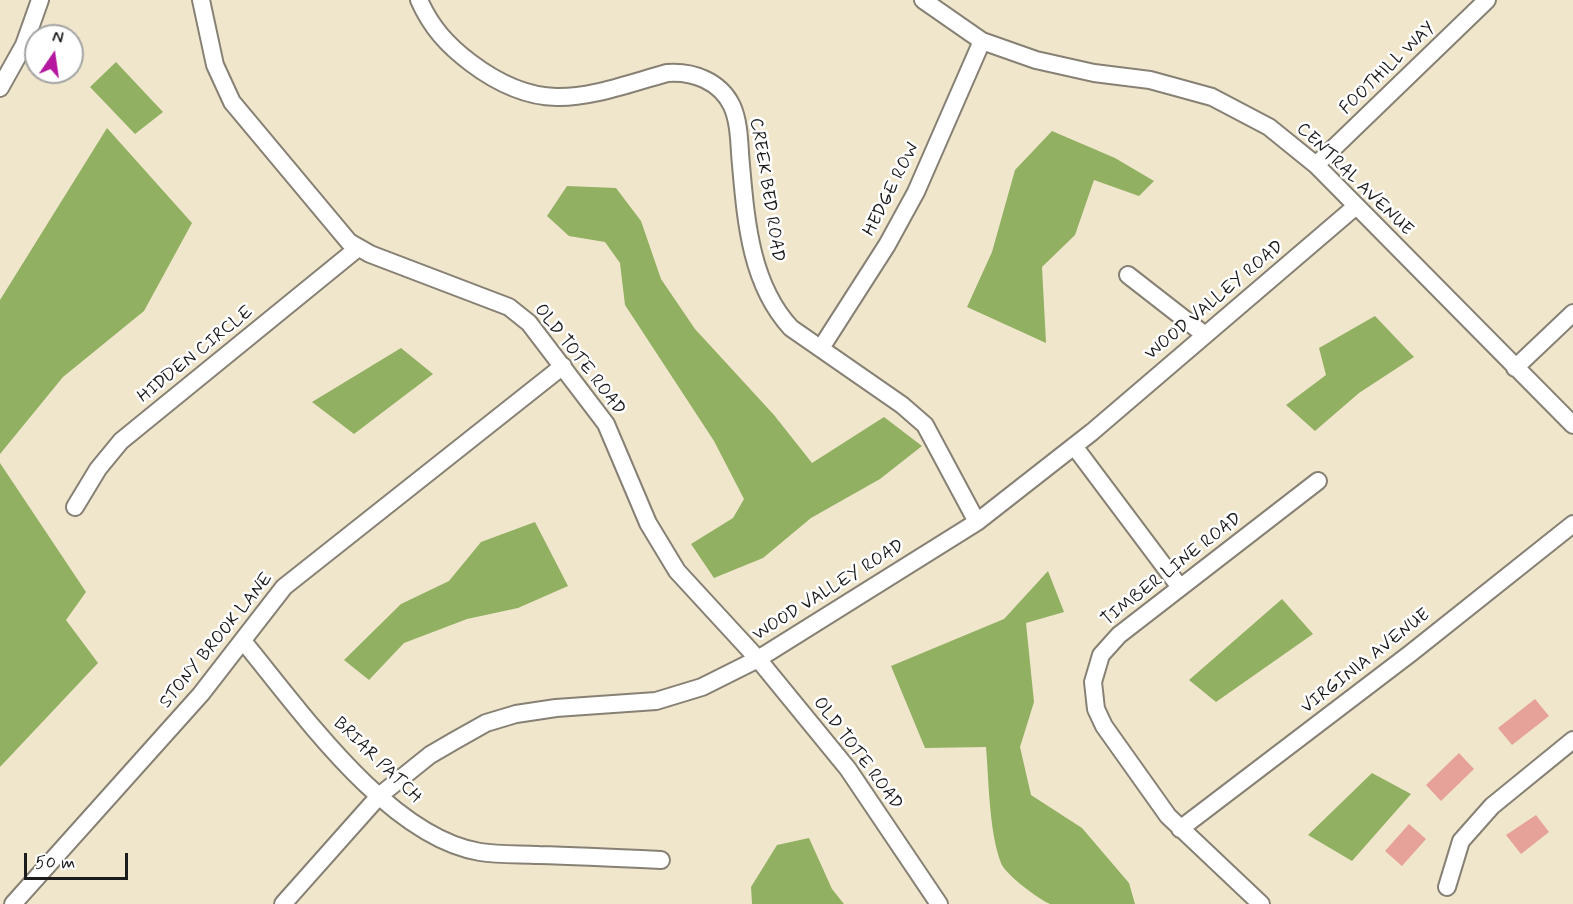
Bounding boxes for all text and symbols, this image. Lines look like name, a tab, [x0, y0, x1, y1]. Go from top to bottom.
street label: FOOTHILL WAY	[1336, 18, 1440, 120]
north arrow	[24, 24, 84, 84]
text: N	[50, 26, 65, 49]
street label: CREEK BED ROAD	[744, 116, 788, 264]
street label: CENTRAL AVENUE	[1291, 119, 1417, 241]
street label: HEDGE ROW	[859, 140, 925, 240]
street label: WOOD VALLEY ROAD	[1141, 237, 1289, 365]
street label: OLD TOTE ROAD	[529, 300, 629, 420]
street label: HIDDEN CIRCLE	[134, 302, 258, 408]
street label: TIMBER LINE ROAD	[1098, 508, 1246, 632]
street label: WOOD VALLEY ROAD	[749, 536, 909, 646]
street label: STONY BROOK LANE	[156, 569, 278, 713]
street label: VIRGINIA AVENUE	[1297, 605, 1435, 719]
street label: OLD TOTE ROAD	[808, 693, 906, 815]
street label: BRIAR PATCH	[328, 713, 426, 809]
scale bar	[27, 841, 130, 879]
text: 50 m	[35, 851, 75, 875]

